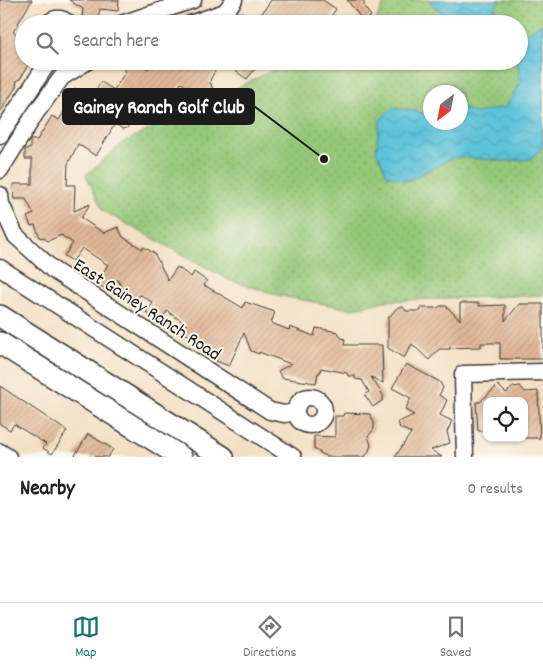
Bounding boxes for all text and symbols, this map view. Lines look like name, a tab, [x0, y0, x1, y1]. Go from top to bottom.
search box	[15, 15, 528, 70]
icon: search	[33, 29, 61, 57]
text: Search here	[73, 29, 159, 56]
north arrow	[423, 85, 468, 130]
callout: Gainey Ranch Golf Club	[63, 89, 254, 124]
text: Gainey Ranch Golf Club	[73, 95, 245, 123]
street label: East Gainey Ranch Road	[67, 253, 225, 369]
map controls	[483, 397, 528, 442]
button: locate	[483, 397, 528, 442]
text: Nearby	[20, 475, 75, 505]
text: 0 results	[468, 478, 523, 501]
tab: Map	[72, 613, 100, 663]
tab: Directions	[243, 613, 296, 663]
tab: Saved	[440, 613, 471, 663]

